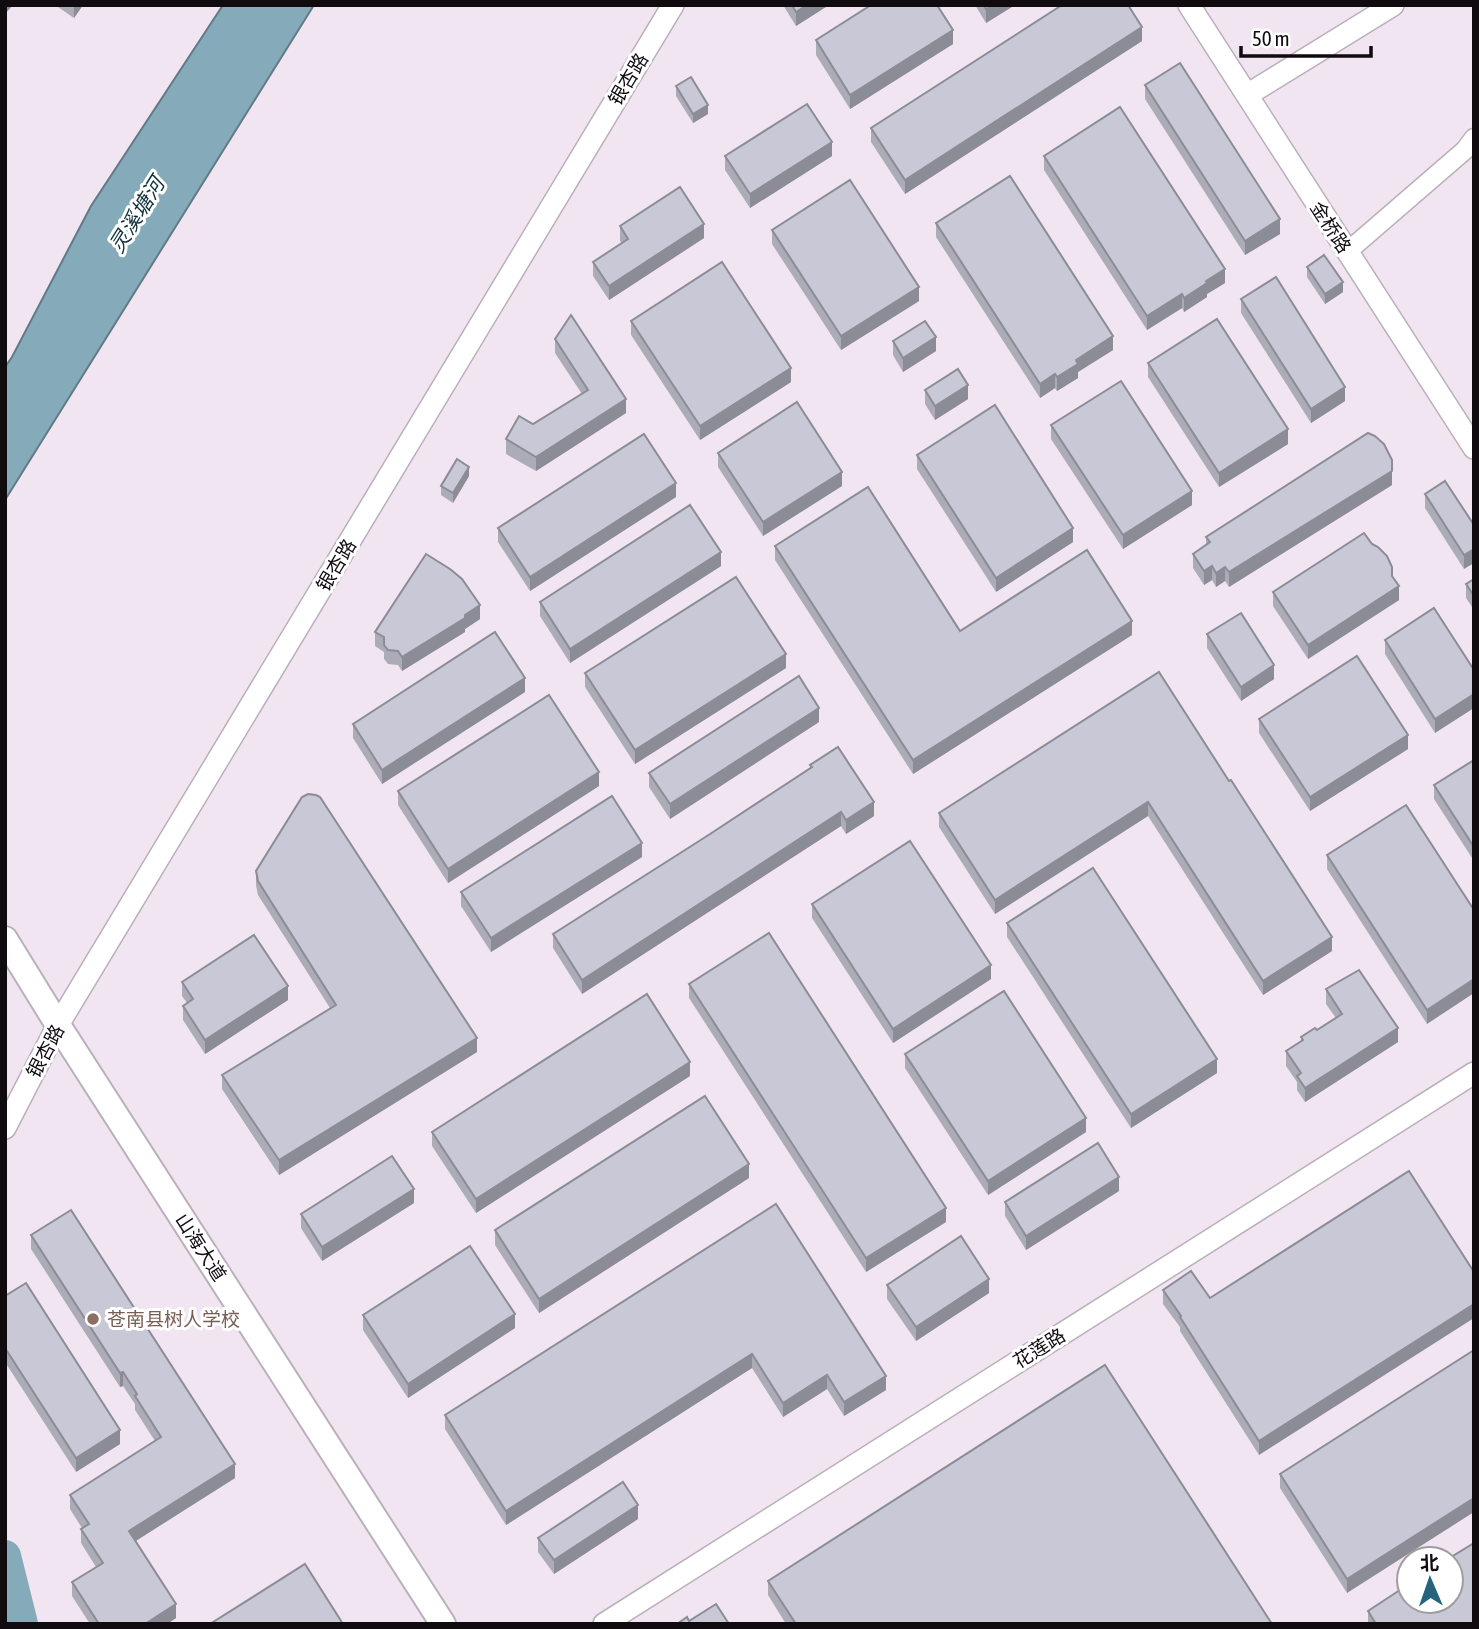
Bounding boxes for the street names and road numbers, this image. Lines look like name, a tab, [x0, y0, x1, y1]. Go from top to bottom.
street label: 银杏路	[604, 49, 652, 109]
street label: 金桥路	[1306, 197, 1356, 257]
street label: 银杏路	[312, 535, 360, 595]
street label: 银杏路	[22, 1021, 68, 1081]
street label: 山海大道	[171, 1209, 231, 1285]
street label: 花莲路	[1009, 1324, 1069, 1372]

